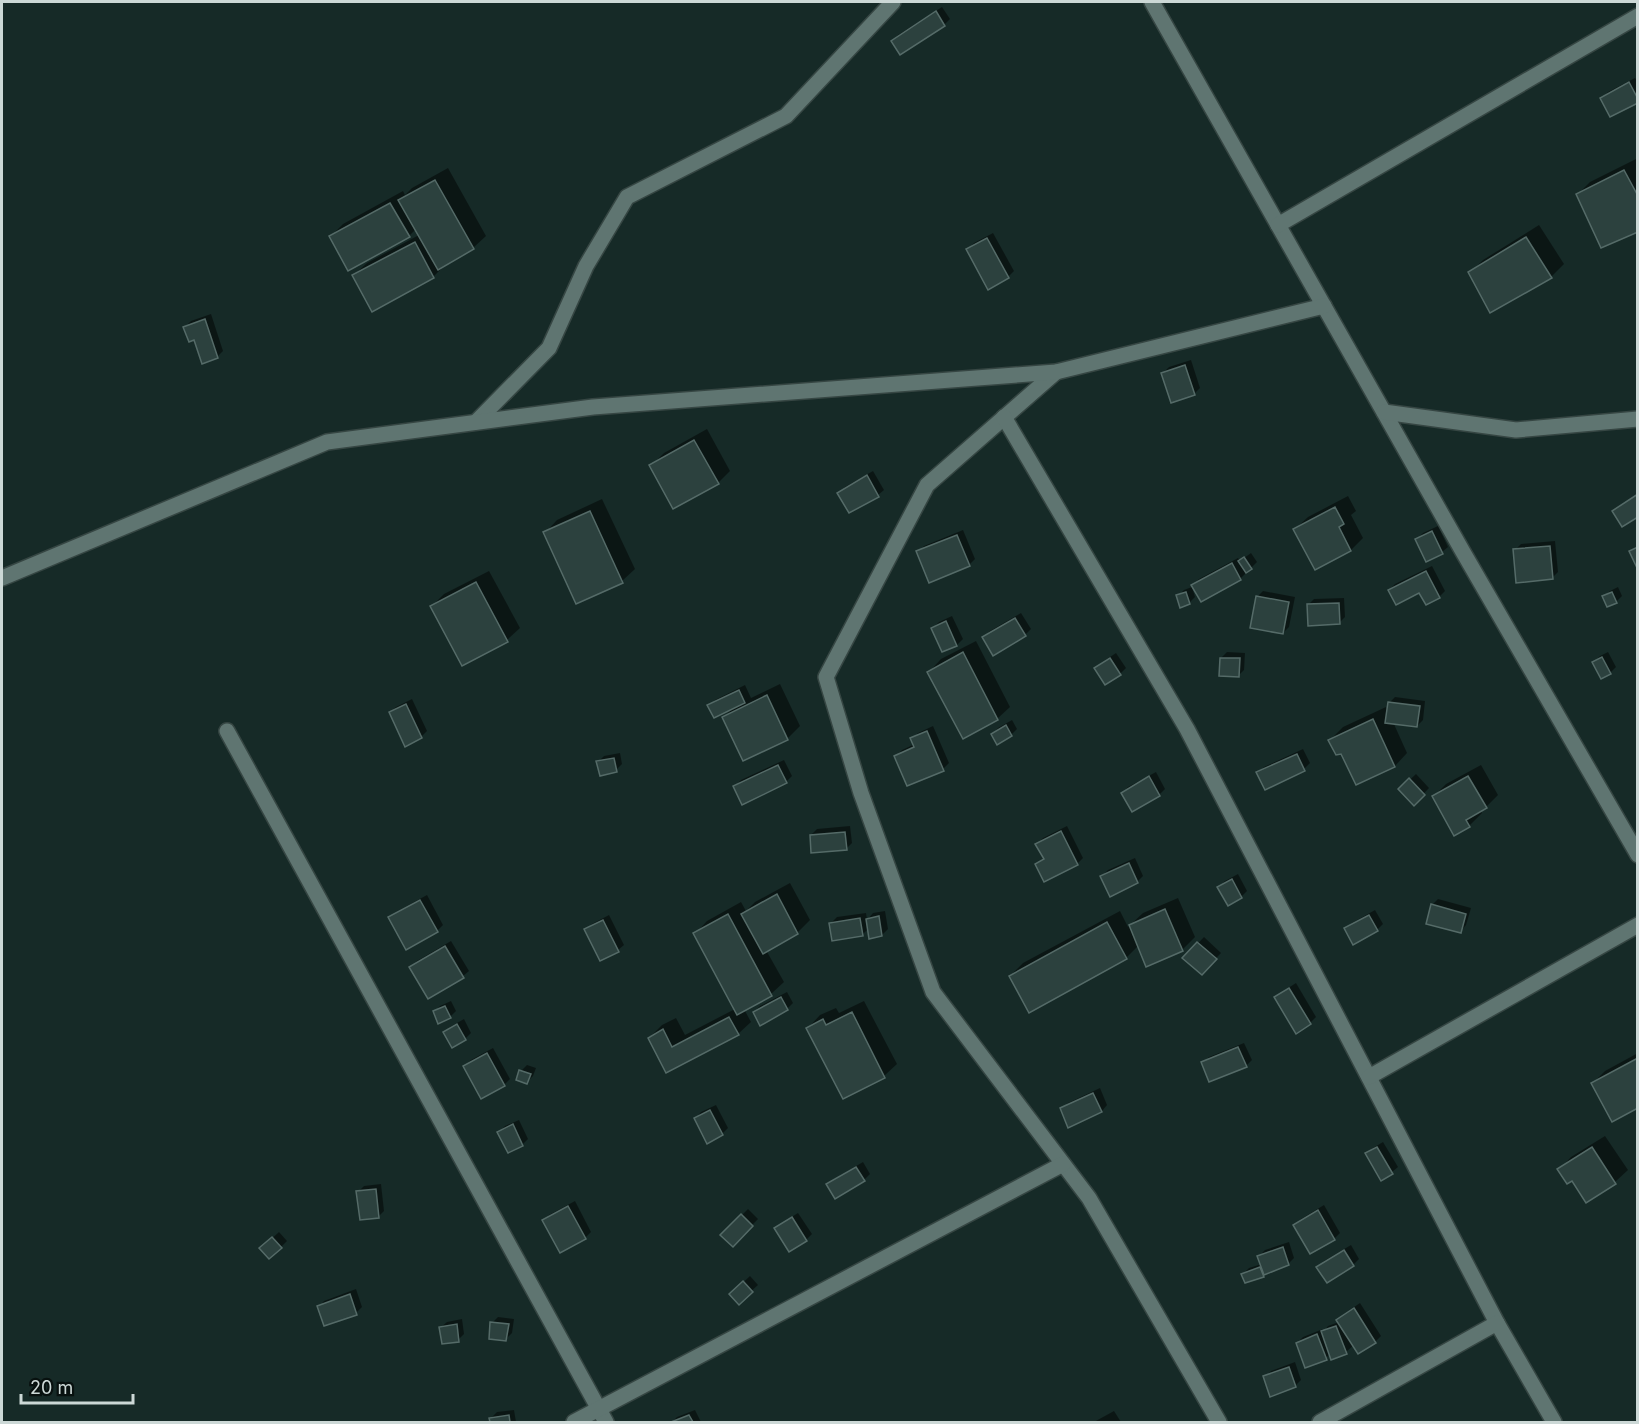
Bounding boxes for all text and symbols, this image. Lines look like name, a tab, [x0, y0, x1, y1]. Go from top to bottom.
scale bar	[21, 1367, 134, 1405]
text: 20 m	[30, 1377, 73, 1398]

